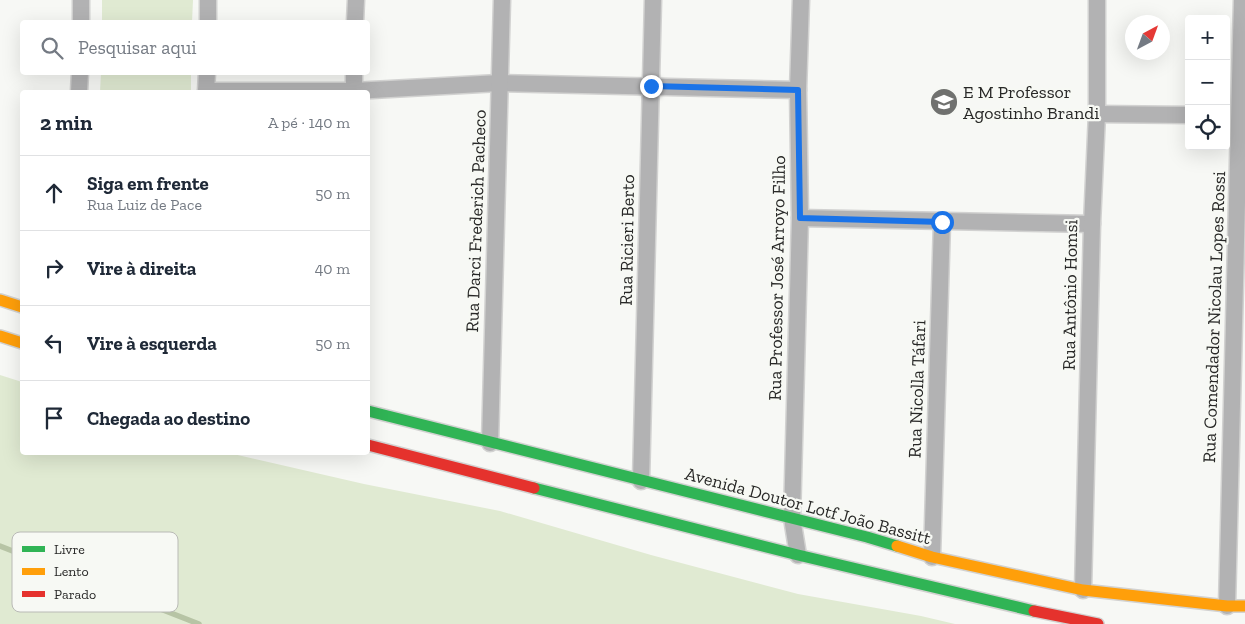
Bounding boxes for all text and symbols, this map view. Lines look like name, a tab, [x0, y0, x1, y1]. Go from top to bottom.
north arrow	[1125, 15, 1170, 60]
map controls	[1185, 15, 1230, 150]
button: +	[1185, 15, 1230, 60]
search box	[20, 20, 370, 75]
icon: search	[38, 34, 66, 62]
text: Pesquisar aqui	[78, 36, 197, 59]
button: −	[1185, 60, 1230, 105]
route end	[640, 75, 663, 98]
place label: E M Professor Agostinho Brandi	[963, 81, 1099, 124]
school or university icon: E M Professor Agostinho Brandi	[929, 87, 959, 117]
button: locate	[1185, 105, 1230, 150]
street label: Rua Darci Frederich Pacheco	[461, 109, 491, 333]
text: 2 min	[40, 110, 92, 135]
text: A pé · 140 m	[268, 113, 350, 132]
street label: Rua Professor José Arroyo Filho	[764, 155, 790, 401]
street label: Rua Comendador Nicolau Lopes Rossi	[1198, 171, 1230, 463]
text: Siga em frente	[87, 172, 209, 195]
street label: Rua Ricieri Berto	[615, 174, 639, 306]
icon: ahead	[40, 179, 68, 207]
text: 50 m	[315, 184, 350, 203]
text: Rua Luiz de Pace	[87, 195, 202, 214]
route start	[931, 211, 954, 234]
street label: Rua Antônio Homsi	[1058, 219, 1082, 371]
icon: right	[40, 254, 68, 282]
text: Vire à direita	[87, 257, 196, 280]
text: 40 m	[315, 259, 350, 278]
street label: Rua Nicolla Táfari	[904, 320, 930, 458]
icon: left	[40, 329, 68, 357]
text: Vire à esquerda	[87, 332, 217, 355]
text: 50 m	[315, 334, 350, 353]
icon: arrive	[40, 404, 68, 432]
text: Chegada ao destino	[87, 407, 250, 430]
street label: Avenida Doutor Lotf João Bassitt	[683, 463, 934, 550]
legend	[12, 532, 178, 612]
text: Livre	[54, 541, 85, 558]
text: Lento	[54, 563, 89, 580]
text: Parado	[54, 586, 96, 603]

